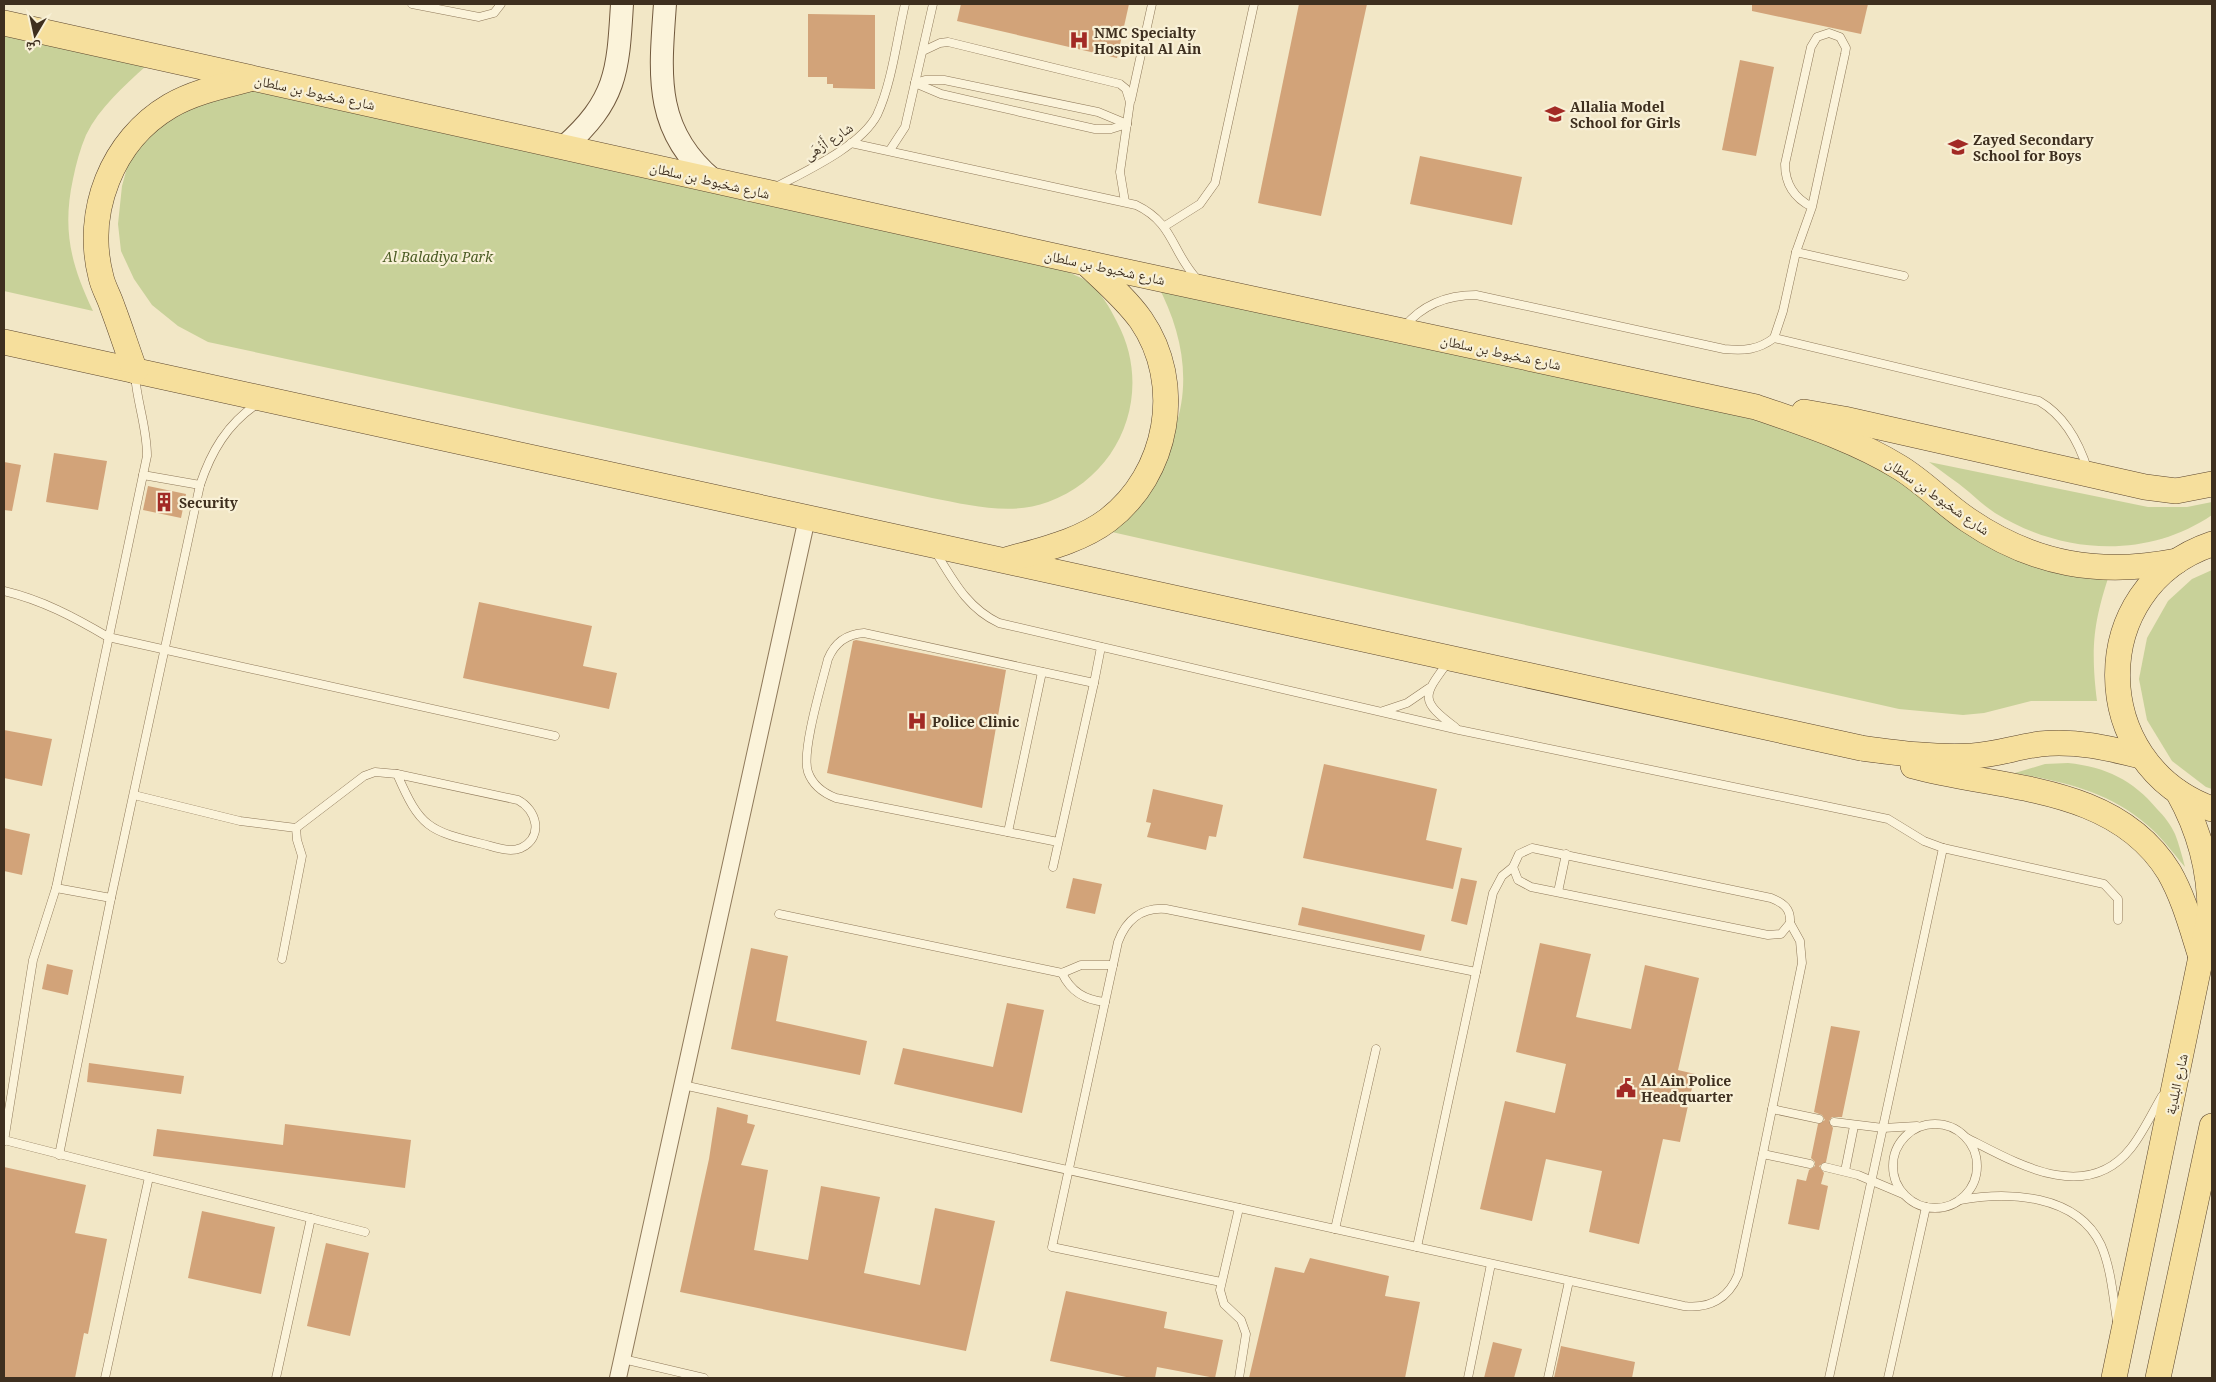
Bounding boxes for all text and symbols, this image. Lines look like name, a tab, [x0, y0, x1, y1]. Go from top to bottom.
north arrow	[10, 10, 60, 60]
place label: NMC Specialty Hospital Al Ain	[1094, 23, 1201, 58]
hospital icon: NMC Specialty Hospital Al Ain	[1068, 29, 1090, 51]
text: ش	[24, 38, 42, 59]
street label: شارع شخبوط بن سلطان	[253, 70, 377, 115]
place label: Allalia Model School for Girls	[1570, 97, 1681, 132]
school or university icon: Allalia Model School for Girls	[1544, 103, 1566, 125]
street label: شارع أَزْهَى	[799, 117, 857, 165]
place label: Zayed Secondary School for Boys	[1973, 130, 2095, 165]
school or university icon: Zayed Secondary School for Boys	[1947, 136, 1969, 158]
street label: شارع شخبوط بن سلطان	[648, 157, 772, 204]
street label: شارع شخبوط بن سلطان	[1043, 245, 1167, 290]
park label: Al Baladiya Park	[382, 247, 494, 266]
street label: شارع شخبوط بن سلطان	[1439, 330, 1563, 375]
street label: شارع شخبوط بن سلطان	[1882, 453, 1994, 540]
building icon: Security	[153, 491, 175, 513]
place label: Security	[179, 493, 239, 512]
hospital icon: Police Clinic	[906, 710, 928, 732]
place label: Police Clinic	[932, 712, 1019, 731]
street label: شارع البلدية	[2160, 1052, 2193, 1116]
place label: Al Ain Police Headquarter	[1641, 1071, 1734, 1106]
public building icon: Al Ain Police Headquarter	[1615, 1077, 1637, 1099]

